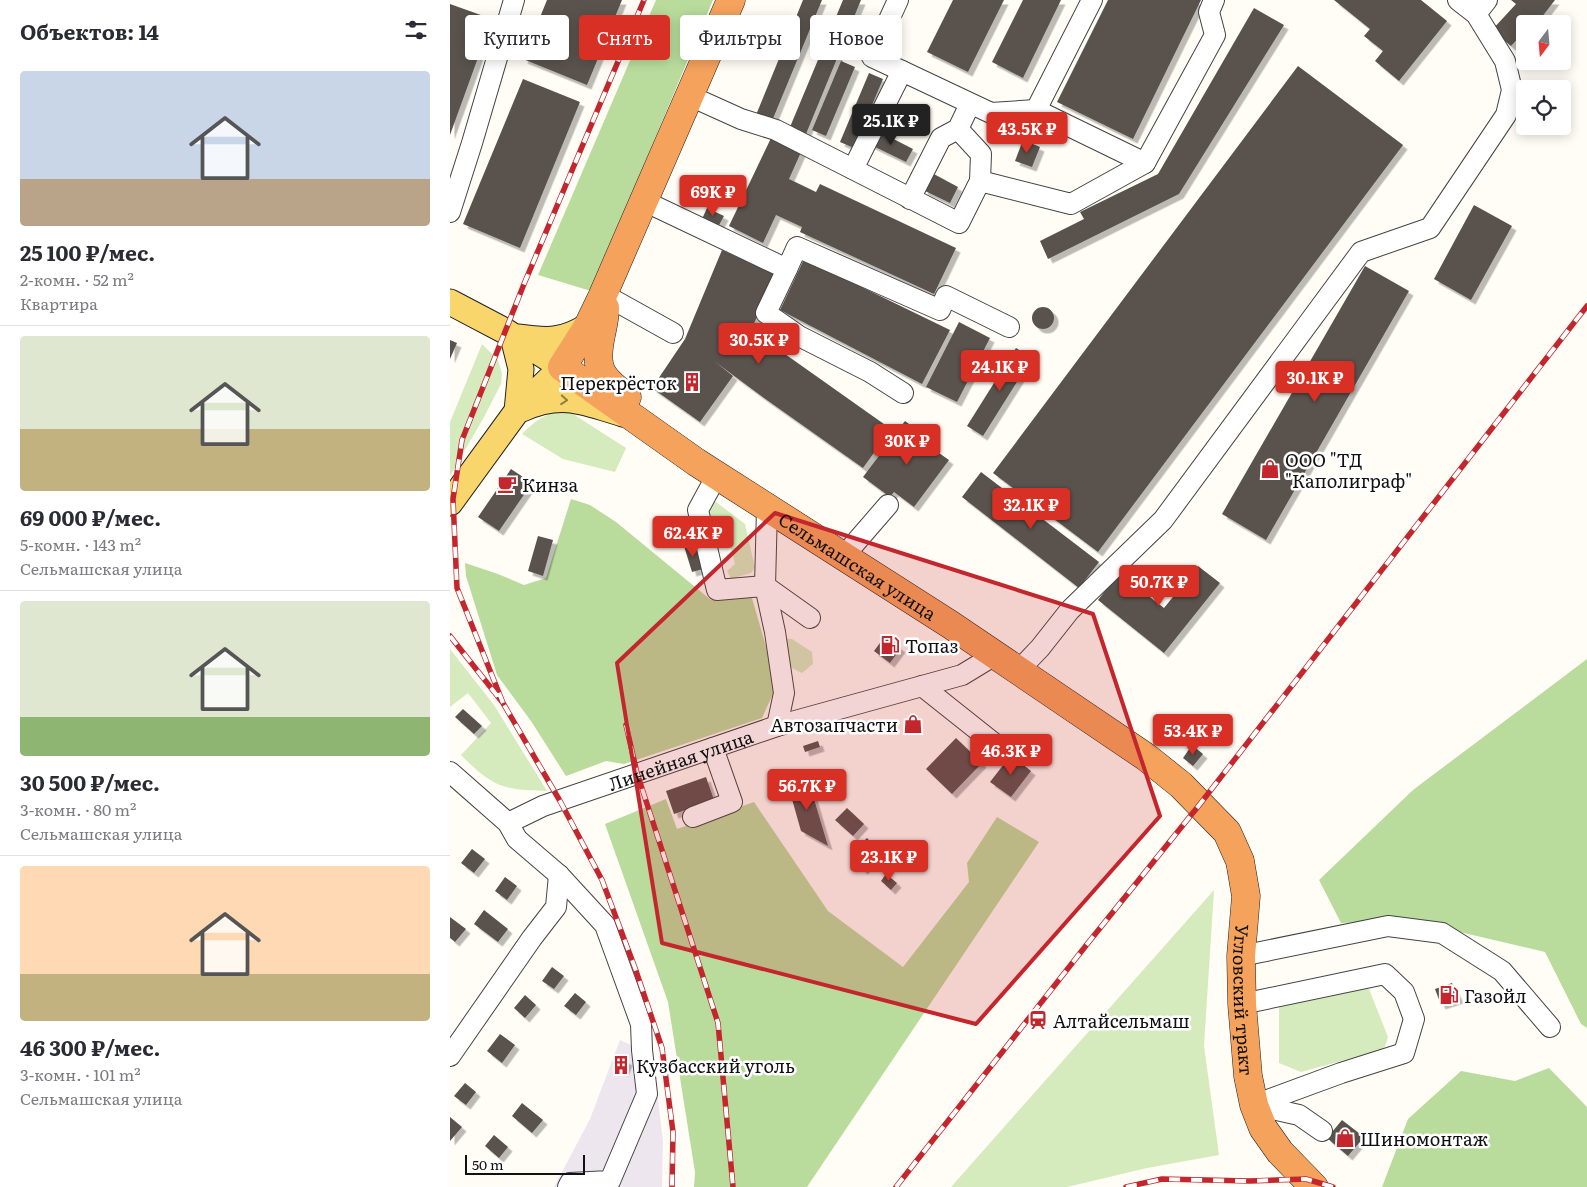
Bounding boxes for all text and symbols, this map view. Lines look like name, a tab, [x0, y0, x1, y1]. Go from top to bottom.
text: Объектов: 14	[20, 15, 159, 46]
chip: Купить	[465, 15, 569, 60]
chip: Снять	[579, 15, 670, 60]
chip: Фильтры	[680, 15, 800, 60]
chip: Новое	[810, 15, 902, 60]
north arrow	[1516, 15, 1571, 70]
map controls	[1516, 15, 1571, 135]
icon: filters	[402, 16, 430, 44]
button: locate	[1516, 80, 1571, 135]
icon: home	[180, 103, 270, 193]
pin: 25.1K ₽	[845, 104, 937, 146]
text: 25.1K ₽	[863, 108, 919, 132]
pin: 43.5K ₽	[981, 112, 1073, 154]
text: 43.5K ₽	[998, 116, 1056, 140]
pin: 69K ₽	[678, 174, 748, 217]
text: 69K ₽	[691, 179, 735, 203]
text: 25 100 ₽/мес.	[20, 236, 155, 267]
text: 2-комн. · 52 m²	[20, 267, 134, 291]
text: Квартира	[20, 291, 98, 315]
pin: 30.5K ₽	[713, 322, 805, 365]
text: 30.5K ₽	[729, 327, 789, 351]
pin: 24.1K ₽	[954, 350, 1046, 392]
text: 24.1K ₽	[972, 354, 1028, 378]
pin: 30.1K ₽	[1269, 360, 1361, 403]
text: 30.1K ₽	[1286, 365, 1344, 389]
icon: home	[180, 369, 270, 459]
place label: Перекрёсток	[560, 369, 677, 396]
building icon: Перекрёсток	[681, 371, 703, 393]
one-way arrow	[560, 394, 568, 405]
pin: 30K ₽	[872, 424, 942, 466]
text: 30K ₽	[884, 428, 930, 452]
place label: ООО "ТД "Каполиграф"	[1285, 446, 1412, 494]
shop icon: ООО "ТД "Каполиграф"	[1259, 458, 1281, 480]
place label: Кинза	[522, 471, 579, 498]
cafe icon: Кинза	[496, 473, 518, 495]
pin: 32.1K ₽	[985, 488, 1077, 530]
text: 32.1K ₽	[1003, 492, 1059, 516]
text: 69 000 ₽/мес.	[20, 501, 161, 532]
street label: Сельмашская улица	[774, 505, 942, 626]
pin: 62.4K ₽	[647, 516, 739, 558]
text: 62.4K ₽	[664, 520, 722, 544]
text: 5-комн. · 143 m²	[20, 532, 141, 556]
text: Сельмашская улица	[20, 556, 182, 580]
pin: 50.7K ₽	[1113, 564, 1205, 607]
text: 50.7K ₽	[1130, 569, 1188, 593]
place label: Топаз	[905, 632, 958, 659]
icon: home	[180, 634, 270, 724]
fuel station icon: Топаз	[879, 634, 901, 656]
place label: Автозапчасти	[771, 711, 898, 738]
shop icon: Автозапчасти	[902, 713, 924, 735]
pin: 53.4K ₽	[1147, 714, 1239, 756]
text: 53.4K ₽	[1164, 718, 1222, 742]
street label: Линейная улица	[604, 722, 757, 796]
pin: 46.3K ₽	[965, 734, 1057, 776]
text: 46.3K ₽	[981, 738, 1041, 762]
text: 30 500 ₽/мес.	[20, 766, 160, 797]
pin: 56.7K ₽	[761, 768, 853, 811]
text: 56.7K ₽	[778, 773, 836, 797]
text: 3-комн. · 80 m²	[20, 797, 136, 821]
text: Сельмашская улица	[20, 821, 182, 845]
pin: 23.1K ₽	[843, 840, 935, 882]
text: 23.1K ₽	[861, 844, 917, 868]
icon: home	[180, 899, 270, 989]
street label: Угловский тракт	[1227, 923, 1261, 1077]
place label: Газойл	[1464, 982, 1526, 1009]
fuel station icon: Газойл	[1438, 984, 1460, 1006]
place label: Алтайсельмаш	[1053, 1007, 1190, 1034]
station icon: Алтайсельмаш	[1027, 1009, 1049, 1031]
text: 46 300 ₽/мес.	[20, 1031, 161, 1062]
place label: Кузбасский уголь	[636, 1052, 795, 1079]
building icon: Кузбасский уголь	[610, 1054, 632, 1076]
text: 3-комн. · 101 m²	[20, 1062, 141, 1086]
text: Сельмашская улица	[20, 1086, 182, 1110]
place label: Шиномонтаж	[1360, 1125, 1489, 1152]
shop icon: Шиномонтаж	[1334, 1127, 1356, 1149]
scale bar	[465, 1152, 585, 1175]
text: 50 m	[472, 1154, 504, 1174]

